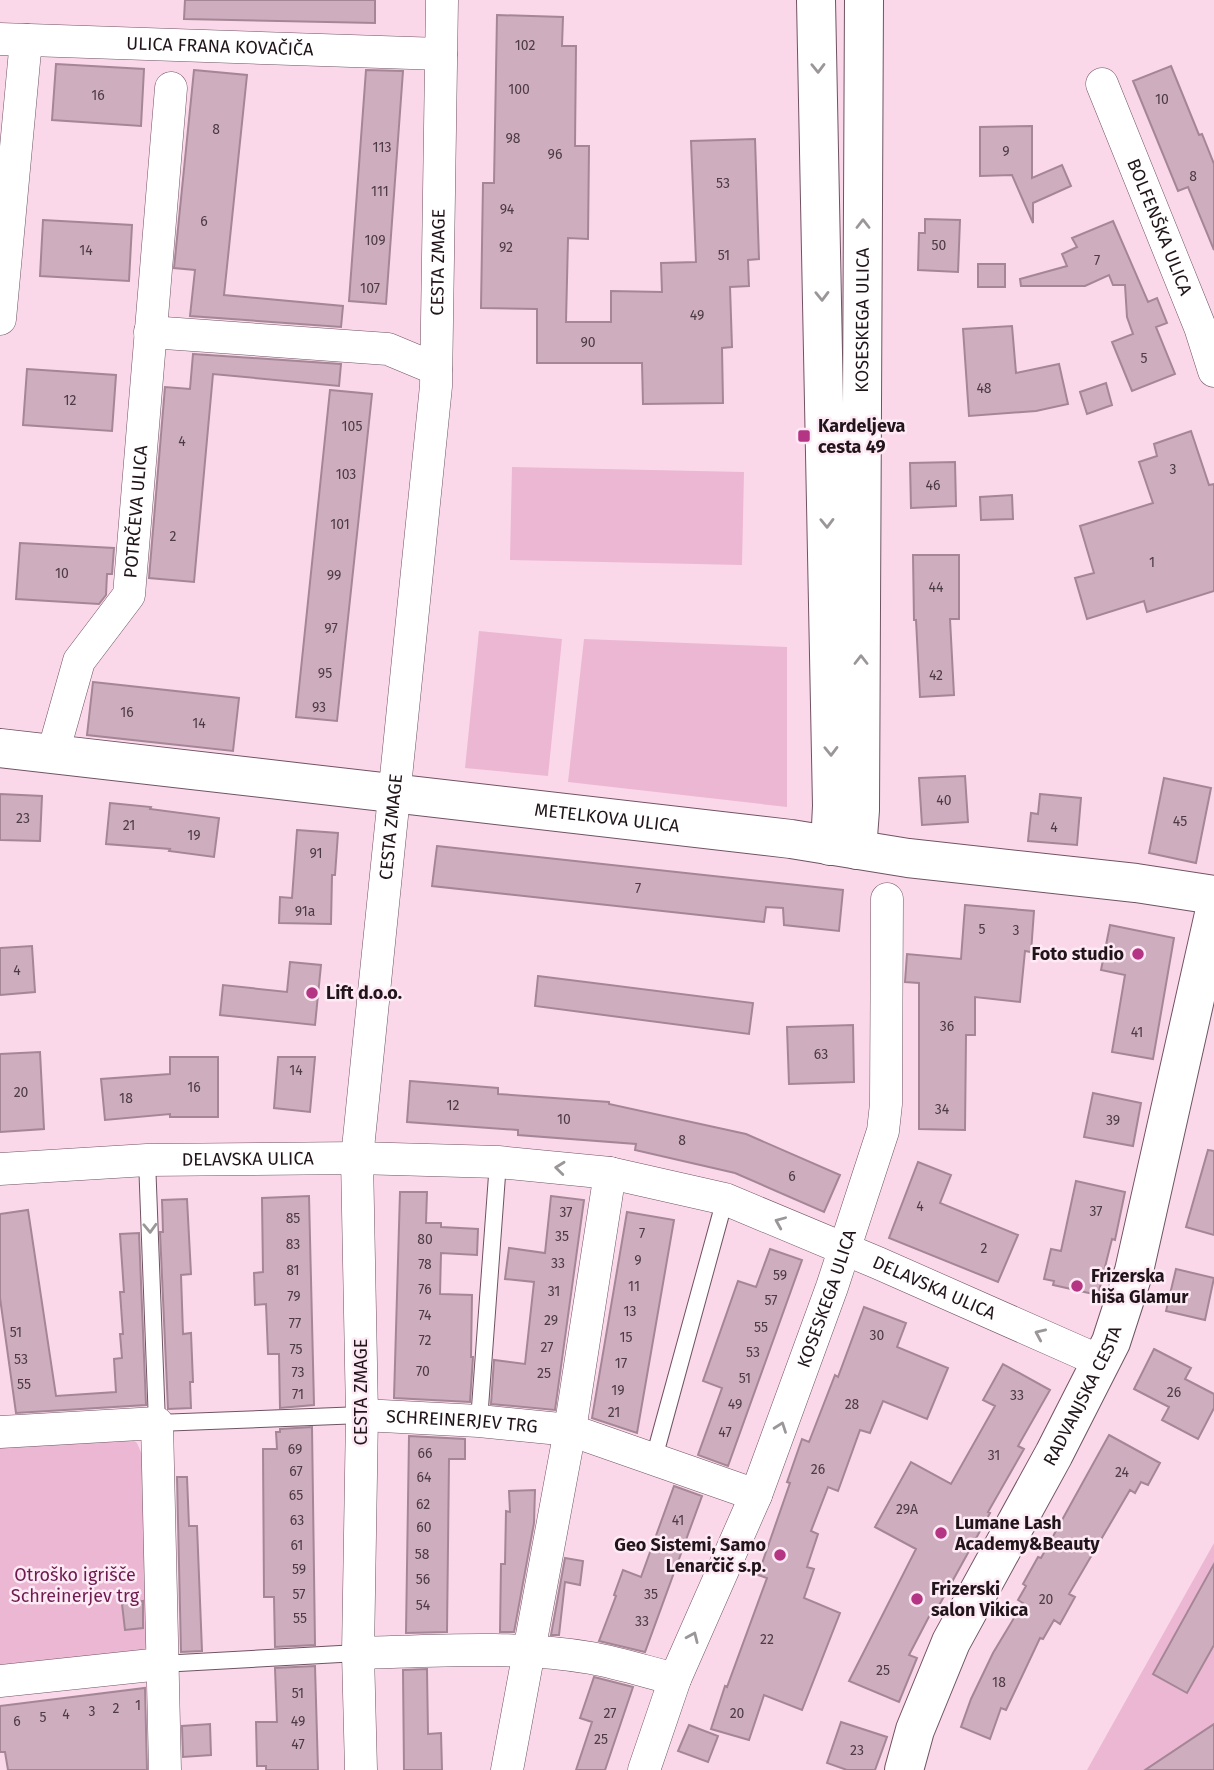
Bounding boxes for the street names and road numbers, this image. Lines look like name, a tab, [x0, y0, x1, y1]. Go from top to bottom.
street label: ULICA FRANA KOVAČIČA	[126, 32, 315, 61]
street label: BOLFENŠKA ULICA	[1122, 155, 1197, 299]
street label: CESTA ZMAGE	[426, 209, 450, 316]
street label: KOSESKEGA ULICA	[851, 247, 874, 393]
street label: POTRČEVA ULICA	[119, 444, 152, 579]
street label: CESTA ZMAGE	[375, 773, 407, 881]
street label: METELKOVA ULICA	[533, 799, 681, 837]
street label: DELAVSKA ULICA	[182, 1147, 315, 1171]
street label: KOSESKEGA ULICA	[792, 1226, 861, 1371]
street label: DELAVSKA ULICA	[869, 1251, 1000, 1325]
street label: RADVANJSKA CESTA	[1039, 1322, 1127, 1470]
street label: CESTA ZMAGE	[350, 1339, 372, 1445]
street label: SCHREINERJEV TRG	[385, 1405, 539, 1438]

